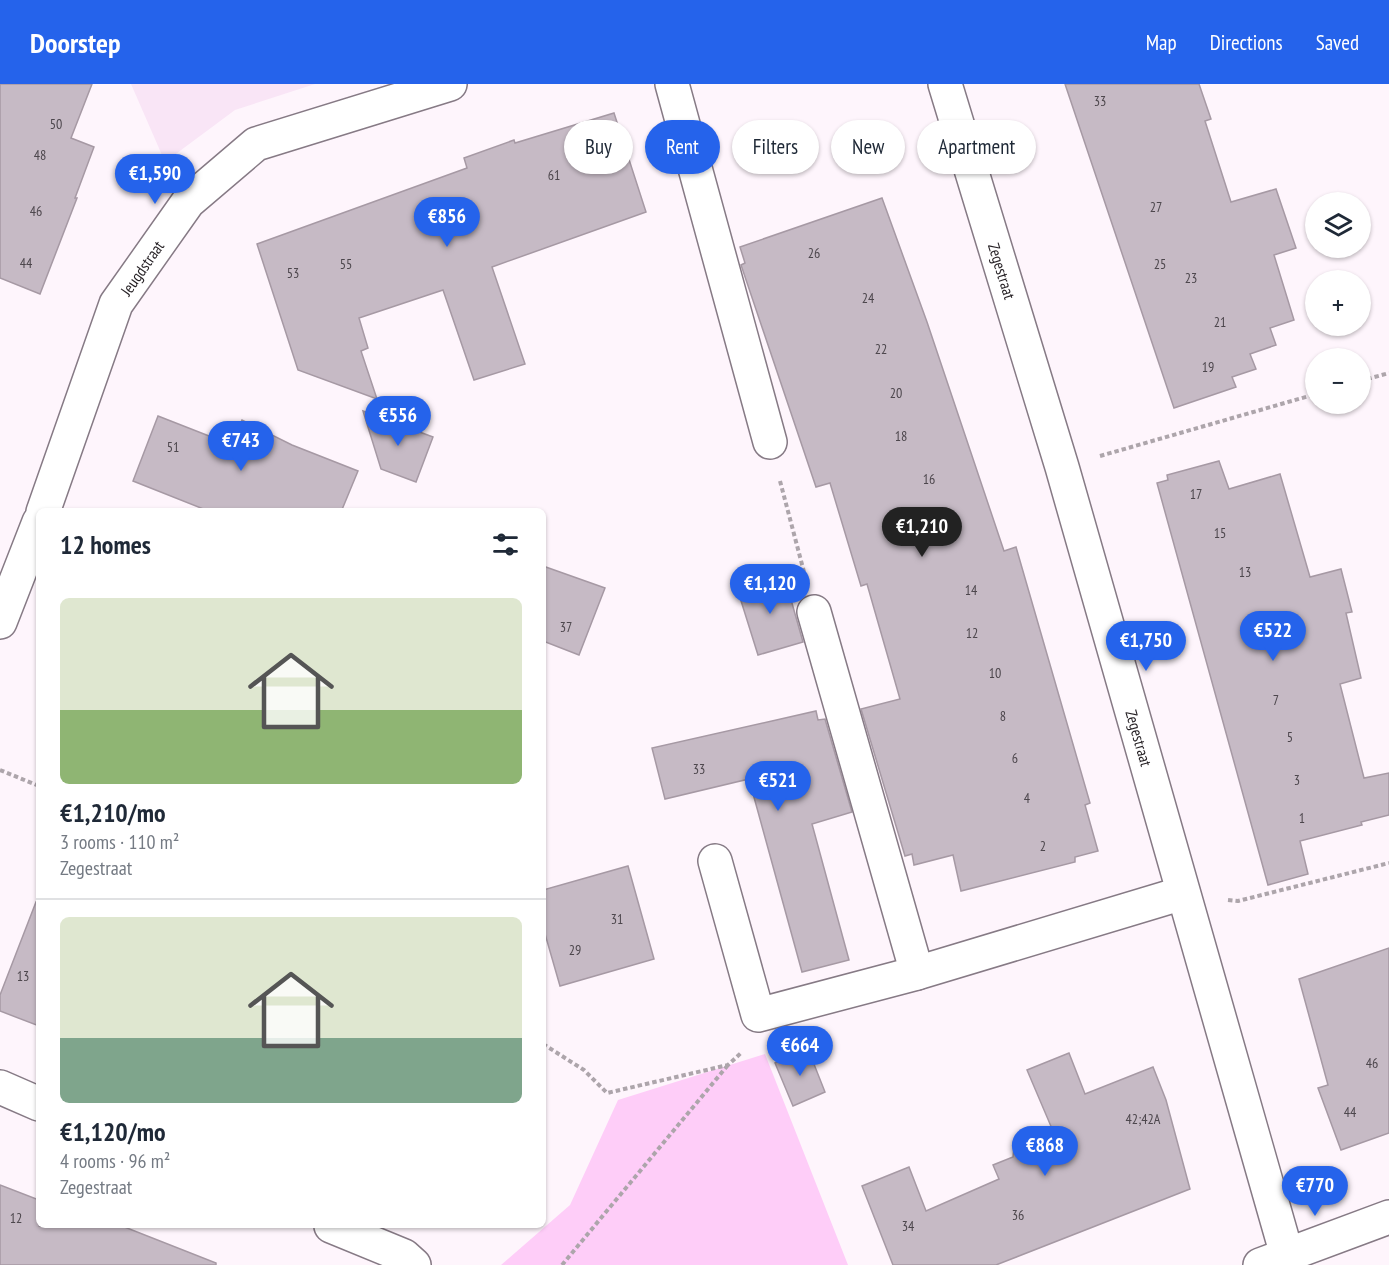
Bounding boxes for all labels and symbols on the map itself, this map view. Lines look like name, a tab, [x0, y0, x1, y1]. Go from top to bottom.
house number: 33	[1094, 92, 1106, 110]
house number: 50	[50, 115, 62, 133]
house number: 48	[34, 146, 46, 164]
pin: €1,590	[106, 154, 204, 205]
house number: 61	[548, 166, 560, 184]
pin: €856	[411, 197, 483, 248]
house number: 27	[1150, 198, 1162, 216]
house number: 46	[30, 202, 42, 220]
street label: Jeugdstraat	[115, 236, 168, 300]
street label: Zegestraat	[984, 240, 1020, 302]
house number: 26	[808, 244, 820, 262]
house number: 44	[20, 254, 33, 272]
house number: 55	[340, 255, 352, 273]
house number: 25	[1154, 255, 1166, 273]
house number: 53	[287, 264, 299, 282]
house number: 23	[1185, 269, 1197, 287]
house number: 24	[862, 289, 875, 307]
house number: 21	[1214, 313, 1226, 331]
house number: 22	[875, 340, 887, 358]
house number: 19	[1202, 358, 1214, 376]
house number: 20	[890, 384, 902, 402]
pin: €556	[362, 396, 434, 447]
pin: €743	[205, 421, 277, 472]
house number: 18	[895, 427, 907, 445]
house number: 51	[167, 438, 179, 456]
house number: 16	[923, 470, 935, 488]
house number: 17	[1190, 485, 1202, 503]
pin: €1,210	[873, 507, 971, 558]
house number: 15	[1214, 524, 1226, 542]
house number: 13	[1239, 563, 1251, 581]
pin: €1,120	[721, 564, 819, 615]
house number: 14	[965, 581, 978, 599]
pin: €522	[1237, 611, 1309, 662]
house number: 37	[560, 618, 572, 636]
pin: €1,750	[1097, 621, 1195, 672]
house number: 12	[966, 624, 978, 642]
house number: 10	[989, 664, 1001, 682]
house number: 7	[1273, 691, 1279, 709]
house number: 8	[1000, 707, 1006, 725]
street label: Zegestraat	[1121, 707, 1157, 769]
house number: 5	[1287, 728, 1293, 746]
house number: 6	[1012, 749, 1018, 767]
house number: 33	[693, 760, 705, 778]
pin: €521	[742, 761, 814, 812]
house number: 3	[1294, 771, 1300, 789]
house number: 4	[1024, 789, 1031, 807]
house number: 1	[1299, 809, 1305, 827]
house number: 2	[1040, 837, 1046, 855]
house number: 31	[611, 910, 623, 928]
house number: 29	[569, 941, 581, 959]
house number: 13	[17, 967, 29, 985]
pin: €664	[764, 1026, 836, 1077]
house number: 46	[1366, 1054, 1378, 1072]
house number: 44	[1344, 1103, 1357, 1121]
house number: 42;42A	[1126, 1110, 1161, 1128]
pin: €868	[1009, 1126, 1081, 1177]
pin: €770	[1279, 1166, 1351, 1217]
house number: 36	[1012, 1206, 1024, 1224]
house number: 12	[10, 1209, 22, 1227]
house number: 34	[902, 1217, 915, 1235]

